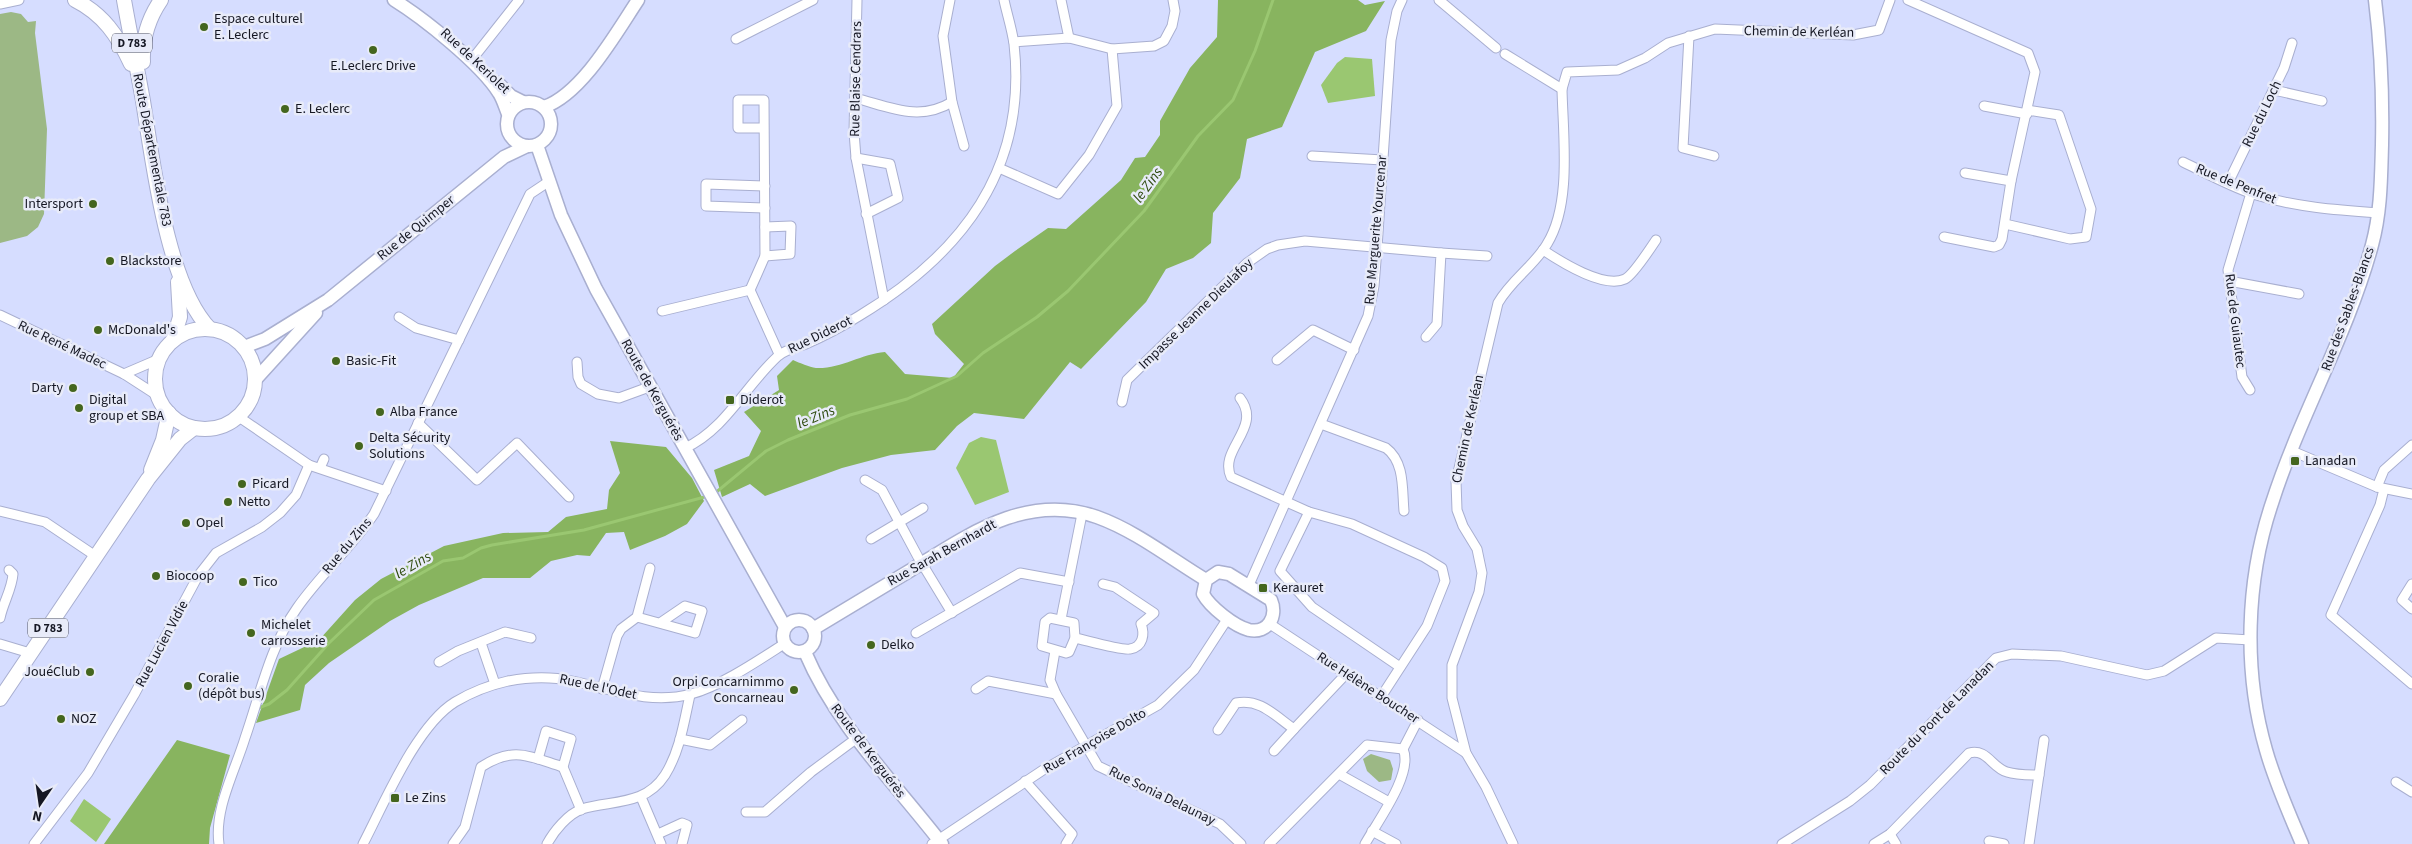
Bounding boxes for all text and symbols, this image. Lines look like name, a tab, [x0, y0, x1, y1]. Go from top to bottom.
place label: Espace culturel E. Leclerc	[214, 9, 303, 45]
marker: Espace culturel E. Leclerc	[198, 21, 210, 33]
street label: Rue Blaise Cendrars	[845, 21, 867, 137]
street label: Chemin de Kerléan	[1744, 21, 1854, 43]
street label: Rue de Keriolet	[436, 23, 514, 99]
road number: D 783	[112, 34, 152, 52]
marker: E.Leclerc Drive	[367, 44, 379, 56]
place label: E.Leclerc Drive	[330, 56, 416, 76]
street label: Route Départementale 783	[127, 72, 177, 228]
street label: Rue du Loch	[2237, 77, 2287, 151]
place label: E. Leclerc	[295, 99, 351, 119]
marker: E. Leclerc	[279, 103, 291, 115]
street label: Rue Marguerite Yourcenar	[1359, 154, 1393, 306]
street label: Rue de Penfret	[2193, 159, 2280, 209]
water label: le Zins	[1128, 163, 1168, 207]
street label: Rue de Quimper	[373, 190, 459, 265]
place label: Intersport	[25, 194, 83, 214]
marker: Intersport	[87, 198, 99, 210]
street label: Rue des Sables-Blancs	[2316, 244, 2380, 374]
place label: Blackstore	[120, 251, 182, 271]
street label: Impasse Jeanne Dieulafoy	[1134, 254, 1258, 374]
marker: Blackstore	[104, 255, 116, 267]
street label: Rue de Guiautec	[2219, 273, 2251, 370]
street label: Rue Diderot	[785, 311, 856, 359]
street label: Rue René Madec	[14, 316, 110, 375]
place label: McDonald's	[108, 320, 176, 340]
marker: McDonald's	[92, 324, 104, 336]
street label: Route de Kerguérès	[616, 335, 688, 445]
place label: Basic-Fit	[346, 351, 396, 371]
marker: Basic-Fit	[330, 355, 342, 367]
street label: Chemin de Kerléan	[1447, 373, 1489, 485]
place label: Darty	[31, 378, 63, 398]
marker: Darty	[67, 382, 79, 394]
place label: Digital group et SBA	[89, 390, 165, 426]
place label: Diderot	[740, 390, 784, 410]
marker: Diderot	[724, 394, 736, 406]
water label: le Zins	[794, 400, 838, 434]
marker: Digital group et SBA	[73, 402, 85, 414]
place label: Alba France	[390, 402, 458, 422]
marker: Alba France	[374, 406, 386, 418]
place label: Delta Sécurity Solutions	[369, 428, 451, 464]
marker: Delta Sécurity Solutions	[353, 440, 365, 452]
place label: Lanadan	[2305, 451, 2356, 471]
marker: Lanadan	[2289, 455, 2301, 467]
place label: Picard	[252, 474, 289, 494]
marker: Picard	[236, 478, 248, 490]
place label: Netto	[238, 492, 270, 512]
marker: Netto	[222, 496, 234, 508]
place label: Opel	[196, 513, 224, 533]
street label: Rue du Zins	[317, 513, 377, 578]
street label: Rue Sarah Bernhardt	[884, 515, 1000, 591]
marker: Opel	[180, 517, 192, 529]
water label: le Zins	[391, 546, 435, 584]
place label: Biocoop	[166, 566, 215, 586]
marker: Biocoop	[150, 570, 162, 582]
place label: Tico	[253, 572, 278, 592]
marker: Tico	[237, 576, 249, 588]
place label: Kerauret	[1273, 578, 1324, 598]
marker: Kerauret	[1257, 582, 1269, 594]
street label: Rue Lucien Vidie	[131, 597, 193, 691]
place label: Michelet carrosserie	[261, 615, 325, 651]
road number: D 783	[28, 618, 68, 638]
marker: Michelet carrosserie	[245, 627, 257, 639]
place label: Delko	[881, 635, 914, 655]
marker: Delko	[865, 639, 877, 651]
street label: Rue Hélène Boucher	[1313, 647, 1423, 729]
street label: Route du Pont de Lanadan	[1875, 656, 1999, 780]
place label: JouéClub	[24, 662, 80, 682]
marker: JouéClub	[84, 666, 96, 678]
place label: Coralie (dépôt bus)	[198, 668, 265, 704]
street label: Rue de l'Odet	[558, 669, 639, 705]
place label: Orpi Concarnimmo Concarneau	[673, 672, 784, 708]
marker: Coralie (dépôt bus)	[182, 680, 194, 692]
marker: Orpi Concarnimmo Concarneau	[788, 684, 800, 696]
street label: Route de Kerguérès	[826, 700, 910, 803]
street label: Rue Françoise Dolto	[1040, 703, 1150, 779]
place label: NOZ	[71, 709, 97, 729]
marker: NOZ	[55, 713, 67, 725]
street label: Rue Sonia Delaunay	[1105, 761, 1219, 831]
north arrow	[15, 779, 65, 829]
place label: Le Zins	[405, 788, 446, 808]
marker: Le Zins	[389, 792, 401, 804]
text: N	[31, 805, 44, 826]

